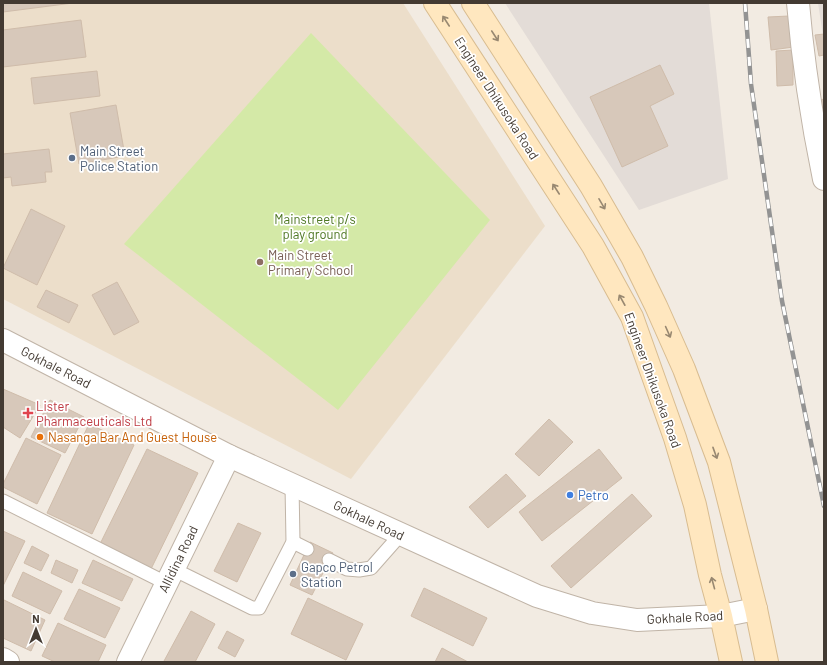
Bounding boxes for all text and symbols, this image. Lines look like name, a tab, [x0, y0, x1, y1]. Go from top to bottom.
one-way arrow	[442, 15, 450, 27]
one-way arrow	[491, 30, 499, 42]
street label: Engineer Dhikusoka Road	[451, 34, 543, 162]
place label: Main Street Police Station	[80, 143, 158, 174]
marker: Main Street Police Station	[67, 153, 77, 163]
one-way arrow	[552, 183, 560, 194]
one-way arrow	[599, 198, 606, 210]
park label: Mainstreet p/s play ground	[274, 211, 356, 242]
place label: Main Street Primary School	[268, 247, 353, 278]
marker: Main Street Primary School	[255, 257, 265, 267]
one-way arrow	[618, 294, 626, 306]
street label: Engineer Dhikusoka Road	[621, 310, 685, 450]
one-way arrow	[665, 326, 672, 338]
street label: Gokhale Road	[18, 343, 94, 391]
place label: Lister Pharmaceuticals Ltd	[36, 398, 152, 429]
marker: Lister Pharmaceuticals Ltd	[23, 408, 33, 418]
place label: Nasanga Bar And Guest House	[48, 429, 217, 445]
marker: Nasanga Bar And Guest House	[35, 432, 45, 442]
one-way arrow	[712, 447, 720, 459]
place label: Petro	[578, 487, 609, 503]
marker: Petro	[565, 490, 575, 500]
street label: Gokhale Road	[331, 497, 407, 543]
street label: Allidina Road	[155, 523, 201, 595]
place label: Gapco Petrol Station	[301, 559, 373, 590]
marker: Gapco Petrol Station	[288, 569, 298, 579]
one-way arrow	[708, 577, 716, 590]
street label: Gokhale Road	[646, 607, 724, 627]
north arrow	[16, 609, 56, 649]
text: N	[32, 612, 40, 625]

